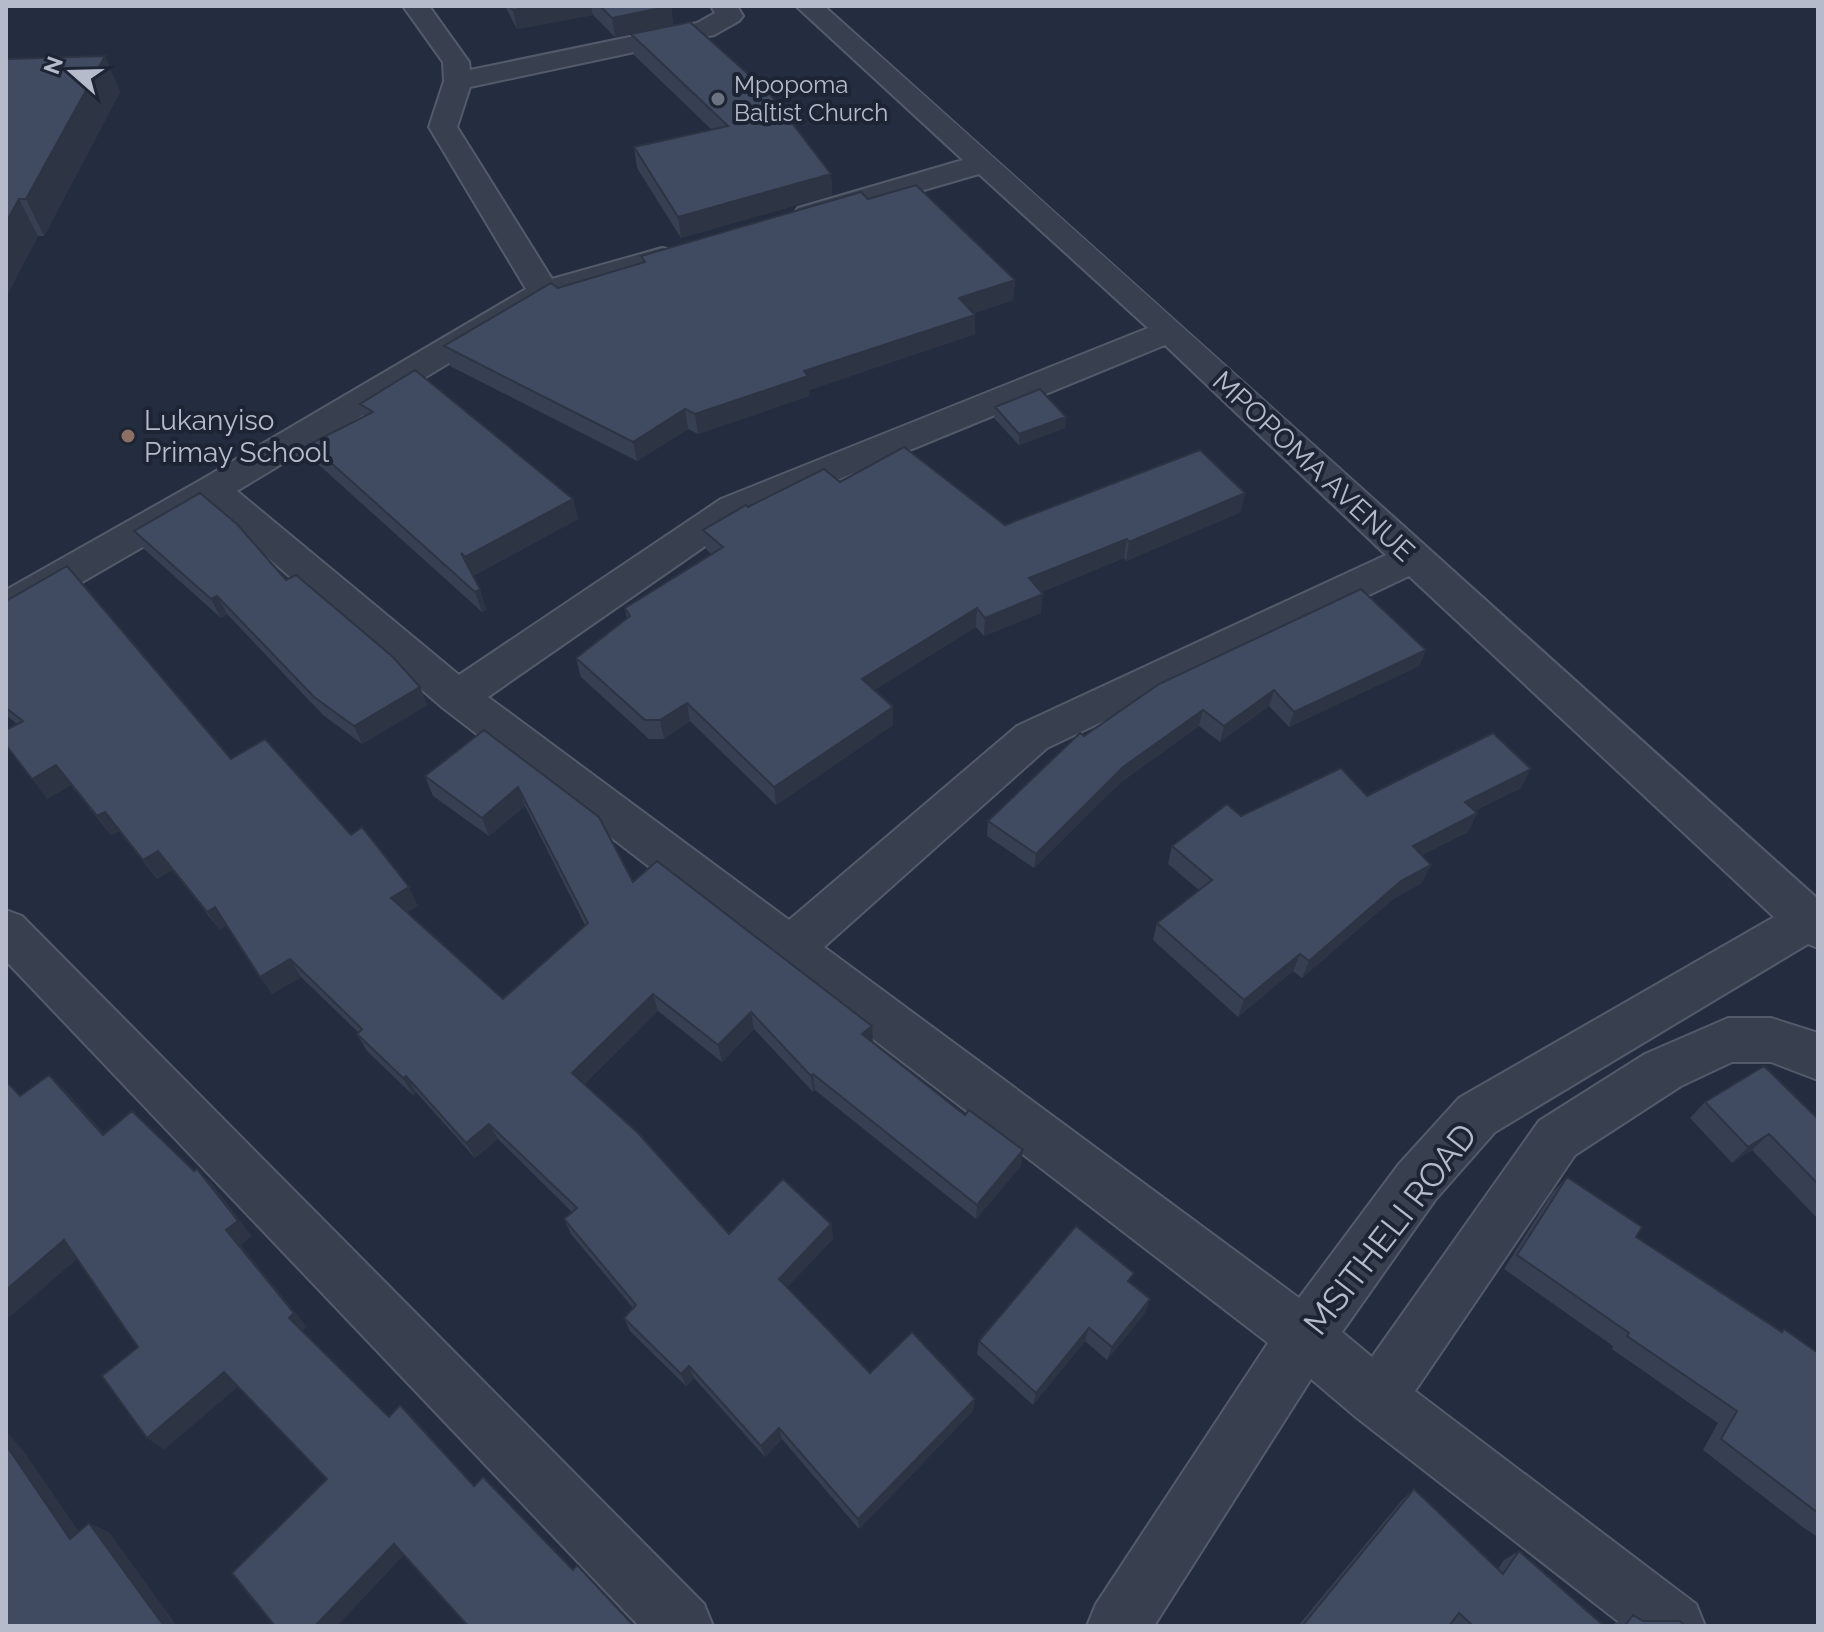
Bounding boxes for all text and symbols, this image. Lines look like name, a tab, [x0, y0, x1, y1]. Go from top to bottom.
north arrow	[32, 32, 112, 112]
text: N	[38, 53, 68, 77]
place label: Mpopoma Ba[tist Church	[734, 70, 888, 127]
marker: Mpopoma Ba[tist Church	[709, 90, 727, 108]
street label: MPOPOMA AVENUE	[1206, 364, 1421, 568]
place label: Lukanyiso Primay School	[144, 404, 329, 469]
marker: Lukanyiso Primay School	[119, 427, 137, 445]
street label: MSITHELI ROAD	[1295, 1116, 1485, 1342]

